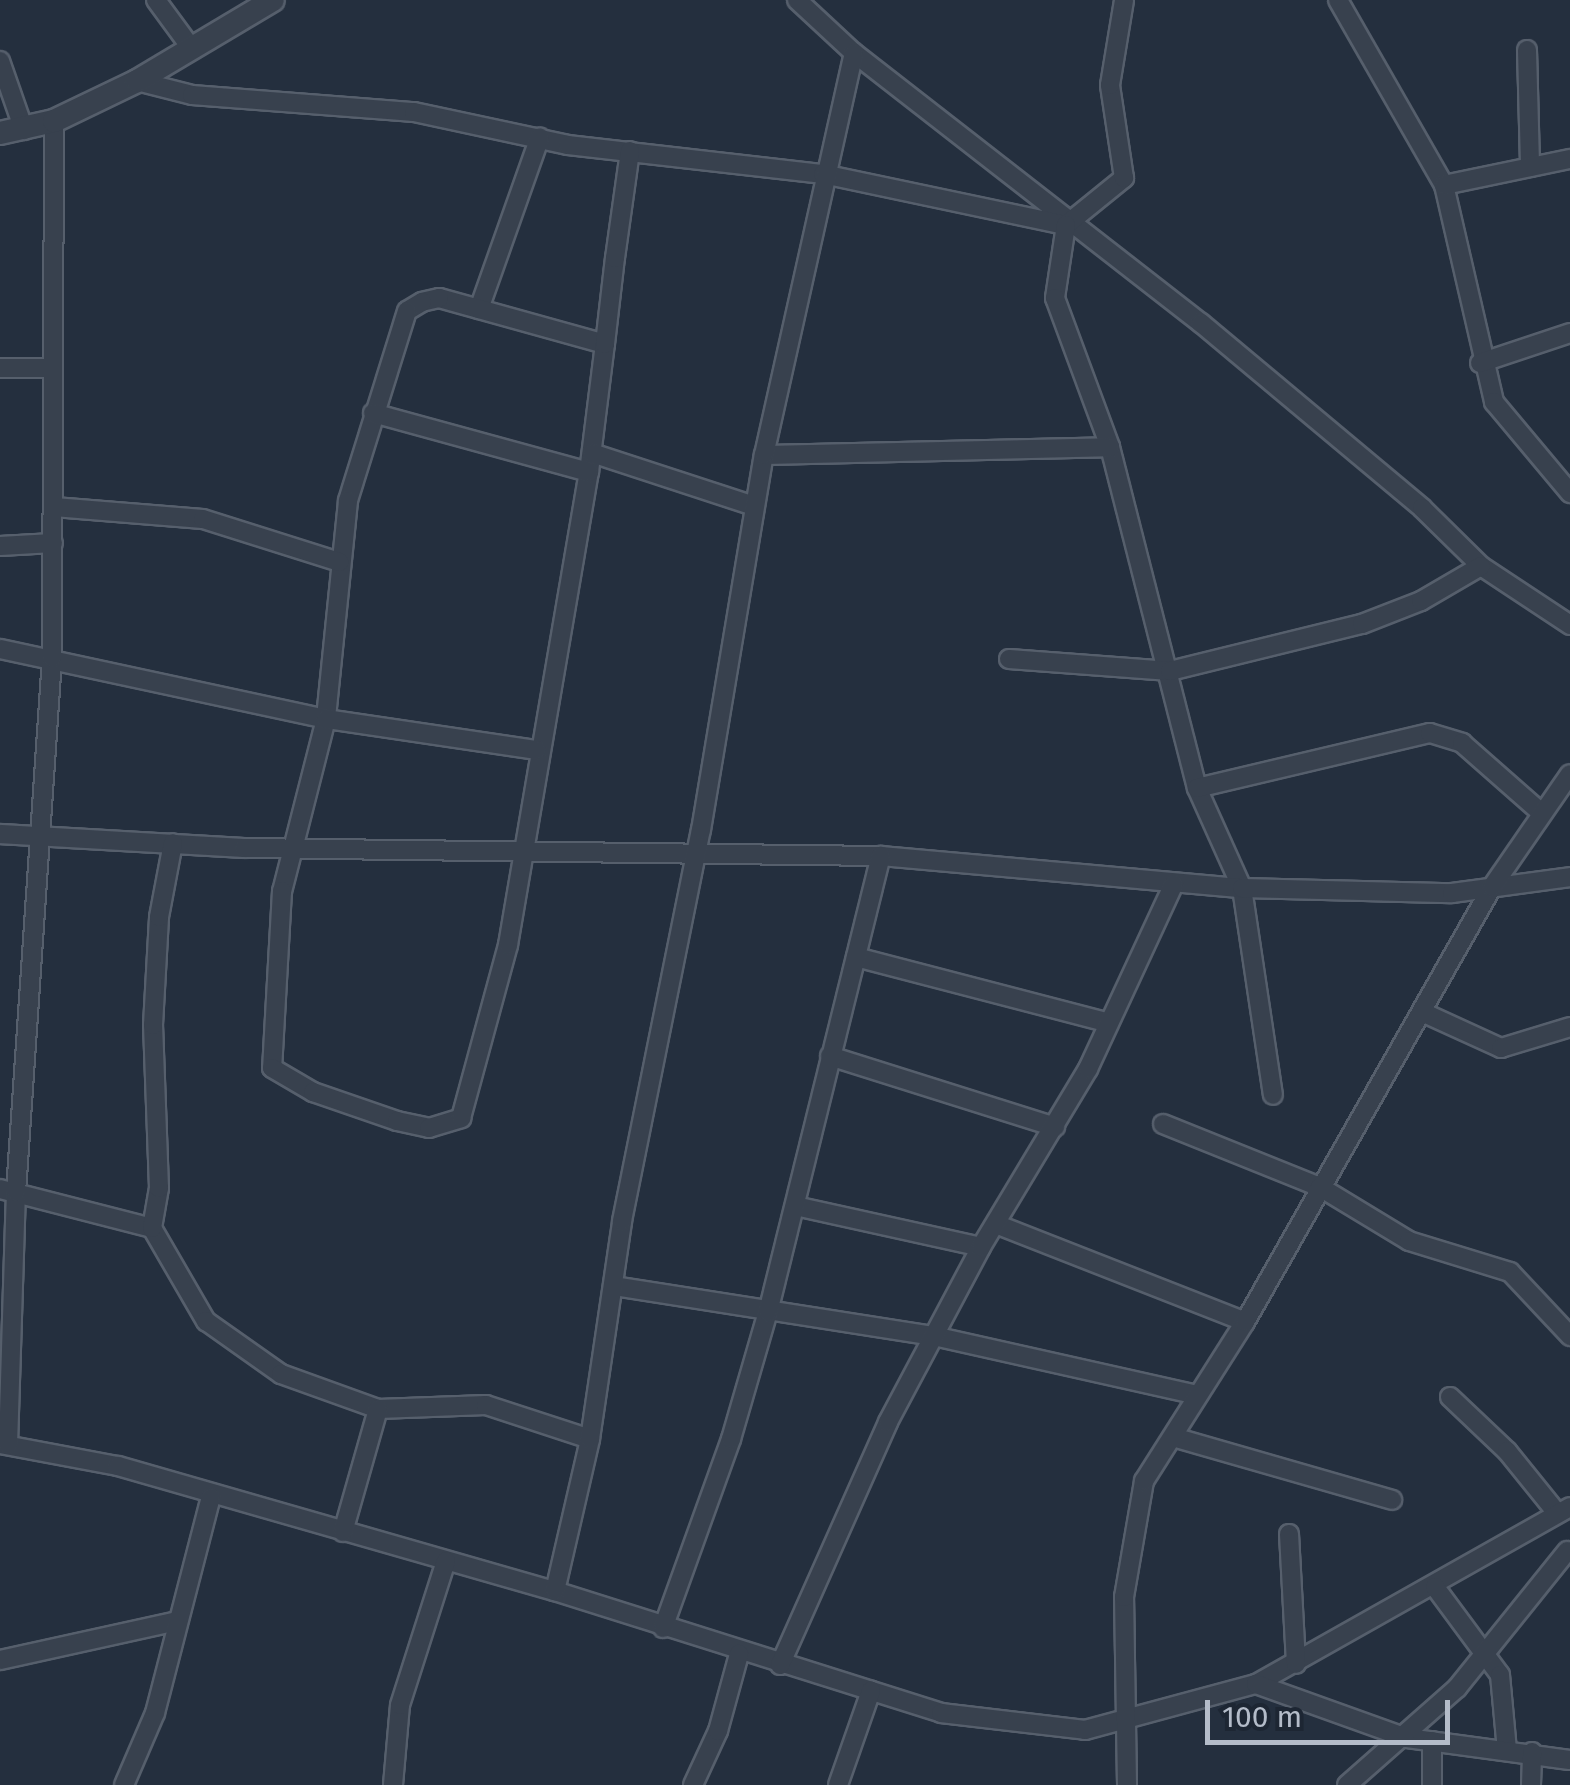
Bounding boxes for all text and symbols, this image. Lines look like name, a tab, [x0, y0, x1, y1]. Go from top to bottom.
scale bar	[1210, 1680, 1455, 1742]
text: 100 m	[1222, 1699, 1302, 1735]

